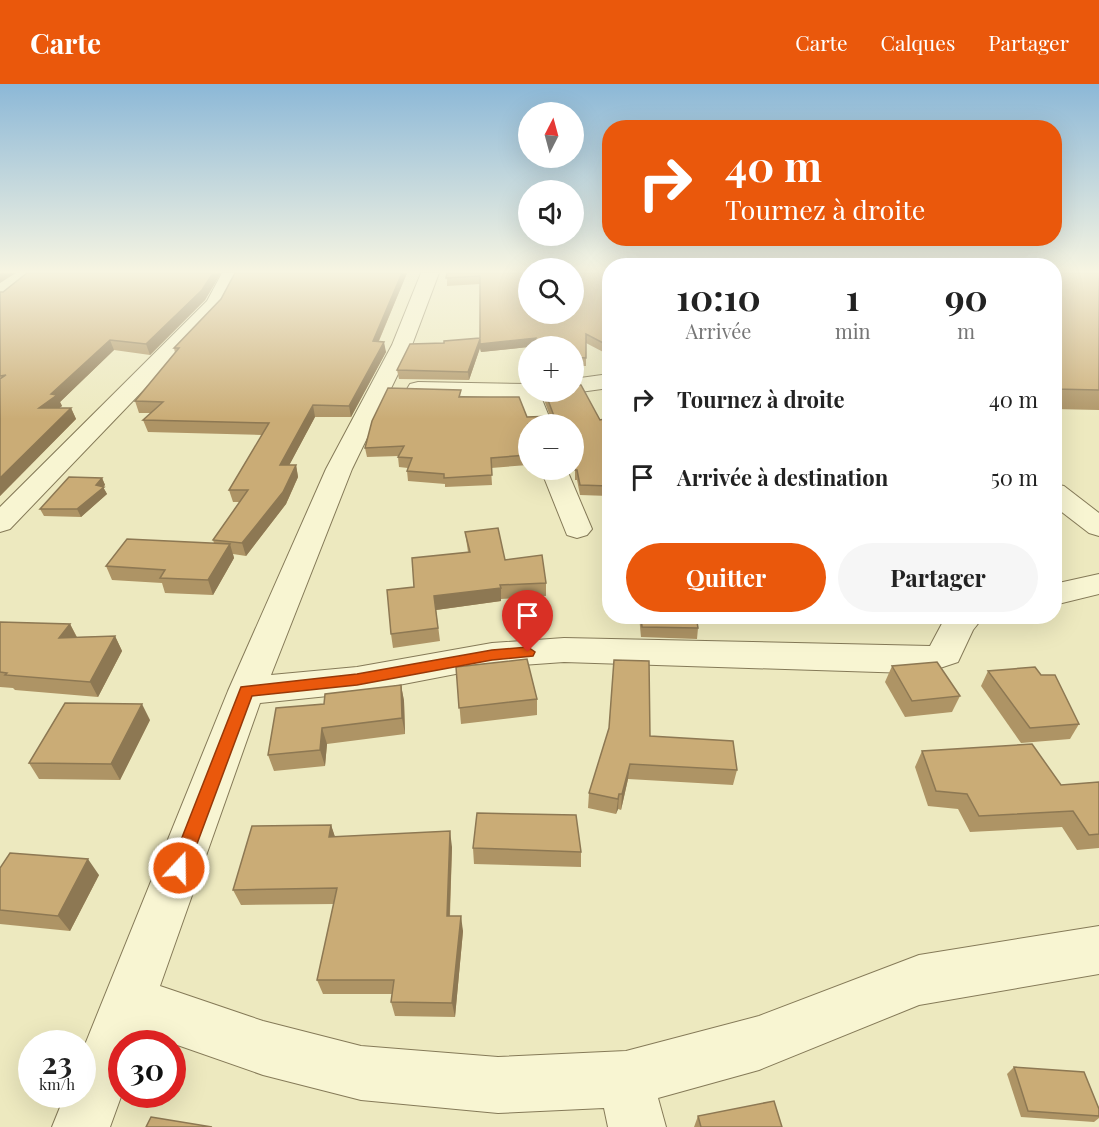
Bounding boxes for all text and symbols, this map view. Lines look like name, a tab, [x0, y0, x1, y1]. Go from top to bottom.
text: Carte	[30, 24, 101, 61]
text: Carte	[795, 28, 848, 56]
text: Calques	[881, 28, 955, 56]
text: Partager	[988, 28, 1069, 56]
north arrow	[518, 102, 584, 168]
map controls	[518, 102, 584, 480]
text: 40 m	[725, 137, 822, 193]
icon: right	[626, 144, 704, 222]
button: sound	[518, 180, 584, 246]
text: Tournez à droite	[725, 191, 925, 227]
button: search	[518, 258, 584, 324]
text: 10:10	[676, 272, 761, 320]
text: 1	[846, 272, 860, 320]
text: 90	[945, 272, 988, 320]
text: Arrivée	[685, 317, 751, 344]
text: min	[835, 317, 870, 344]
text: m	[957, 317, 975, 344]
button: +	[518, 336, 584, 402]
icon: right	[626, 383, 659, 416]
text: Tournez à droite	[677, 384, 845, 414]
text: 40 m	[989, 384, 1038, 414]
button: −	[518, 414, 584, 480]
icon: arrive	[626, 461, 659, 494]
text: Arrivée à destination	[677, 462, 888, 492]
text: 50 m	[991, 462, 1038, 492]
button: Quitter	[626, 543, 826, 612]
button: Partager	[838, 543, 1038, 612]
pin	[502, 590, 553, 652]
icon: arrive	[511, 599, 544, 632]
position arrow	[147, 836, 211, 900]
speed limit sign: 30	[108, 1030, 186, 1108]
text: 23	[42, 1042, 72, 1082]
text: km/h	[39, 1074, 75, 1094]

